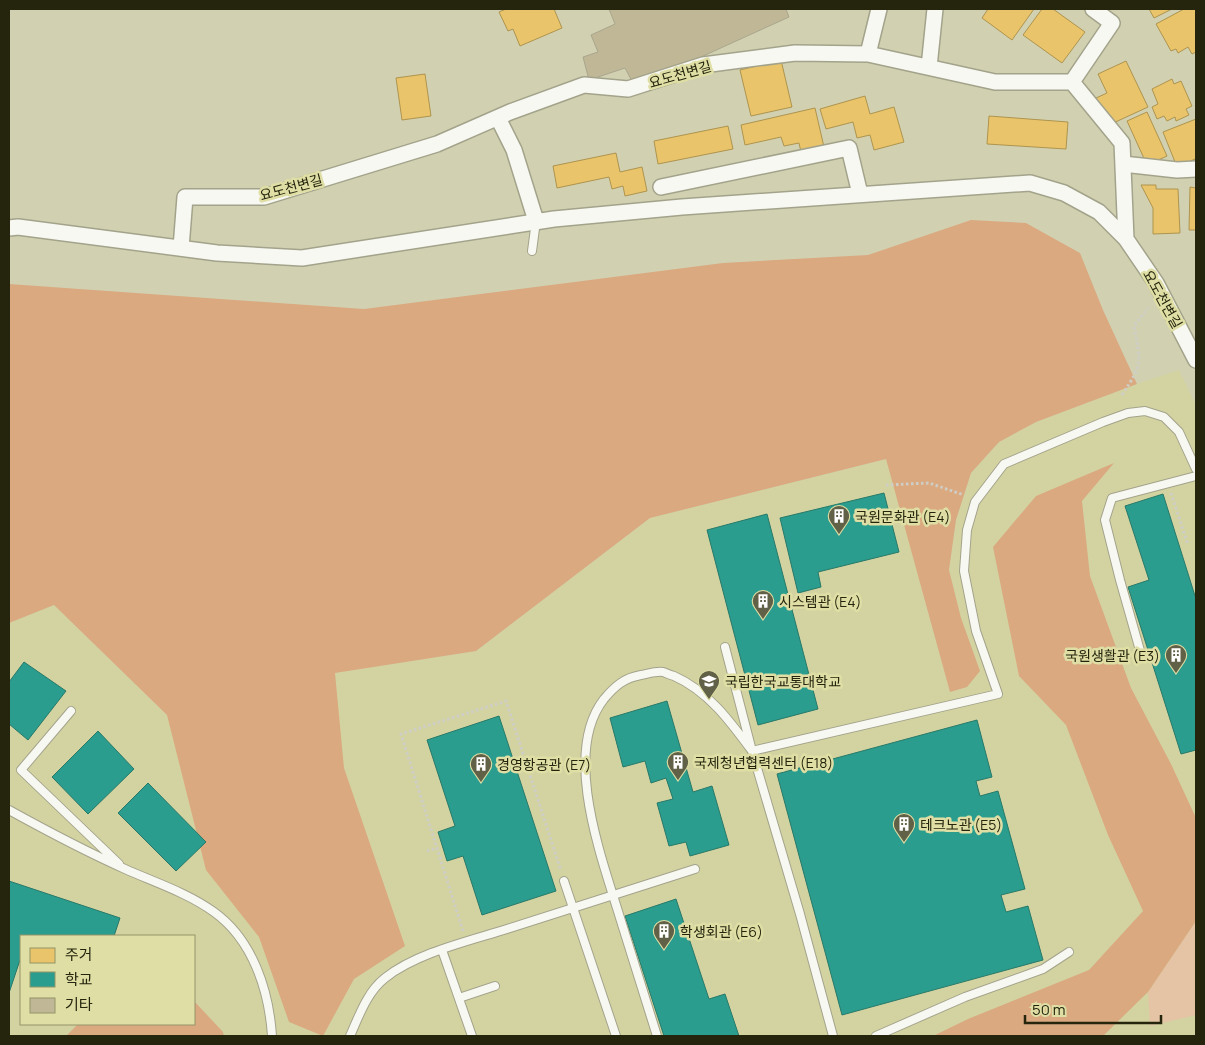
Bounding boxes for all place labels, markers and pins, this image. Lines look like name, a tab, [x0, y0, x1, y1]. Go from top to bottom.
building icon: 국원문화관 (E4)	[827, 504, 851, 535]
place label: 국원문화관 (E4)	[855, 507, 950, 526]
building icon: 시스템관 (E4)	[751, 589, 775, 620]
place label: 시스템관 (E4)	[779, 592, 861, 611]
building icon: 국원생활관 (E3)	[1164, 643, 1188, 674]
place label: 국원생활관 (E3)	[1065, 646, 1160, 665]
school or university icon: 국립한국교통대학교	[697, 669, 721, 700]
place label: 국립한국교통대학교	[725, 672, 841, 691]
building icon: 국제청년협력센터 (E18)	[666, 750, 690, 781]
building icon: 경영항공관 (E7)	[469, 752, 493, 783]
place label: 국제청년협력센터 (E18)	[694, 753, 833, 772]
place label: 경영항공관 (E7)	[497, 755, 591, 774]
building icon: 테크노관 (E5)	[892, 812, 916, 843]
place label: 테크노관 (E5)	[920, 815, 1002, 834]
building icon: 학생회관 (E6)	[652, 919, 676, 950]
place label: 학생회관 (E6)	[680, 922, 763, 941]

